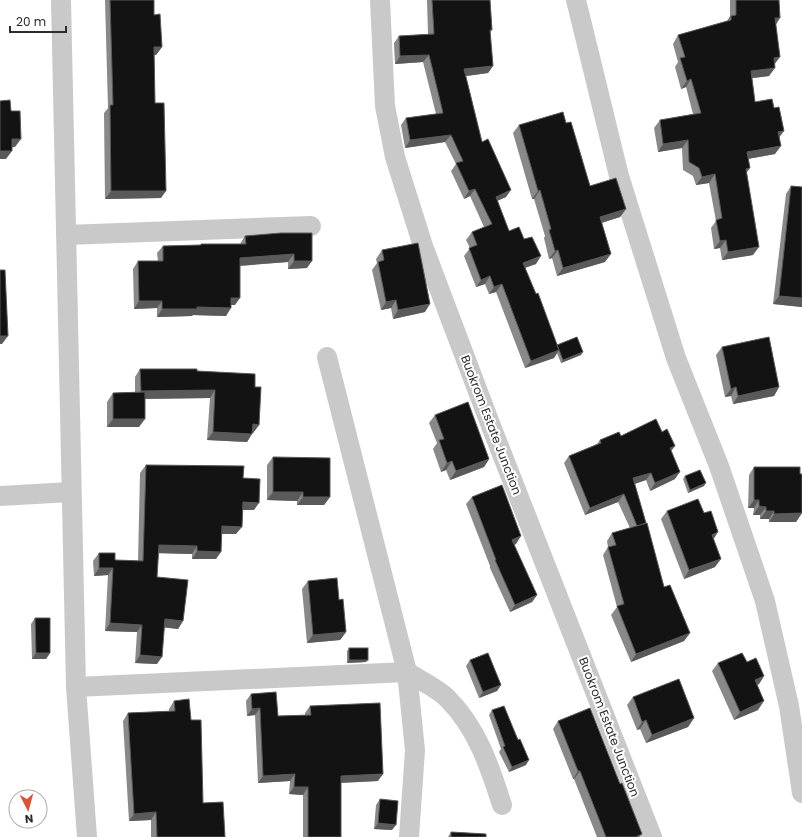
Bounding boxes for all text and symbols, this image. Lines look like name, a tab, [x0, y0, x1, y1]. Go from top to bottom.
scale bar	[10, 8, 66, 34]
text: 20 m	[16, 13, 46, 30]
street label: Buokrom Estate Junction	[457, 353, 526, 497]
street label: Buokrom Estate Junction	[575, 655, 644, 799]
north arrow	[8, 789, 48, 829]
text: N	[24, 811, 34, 827]

